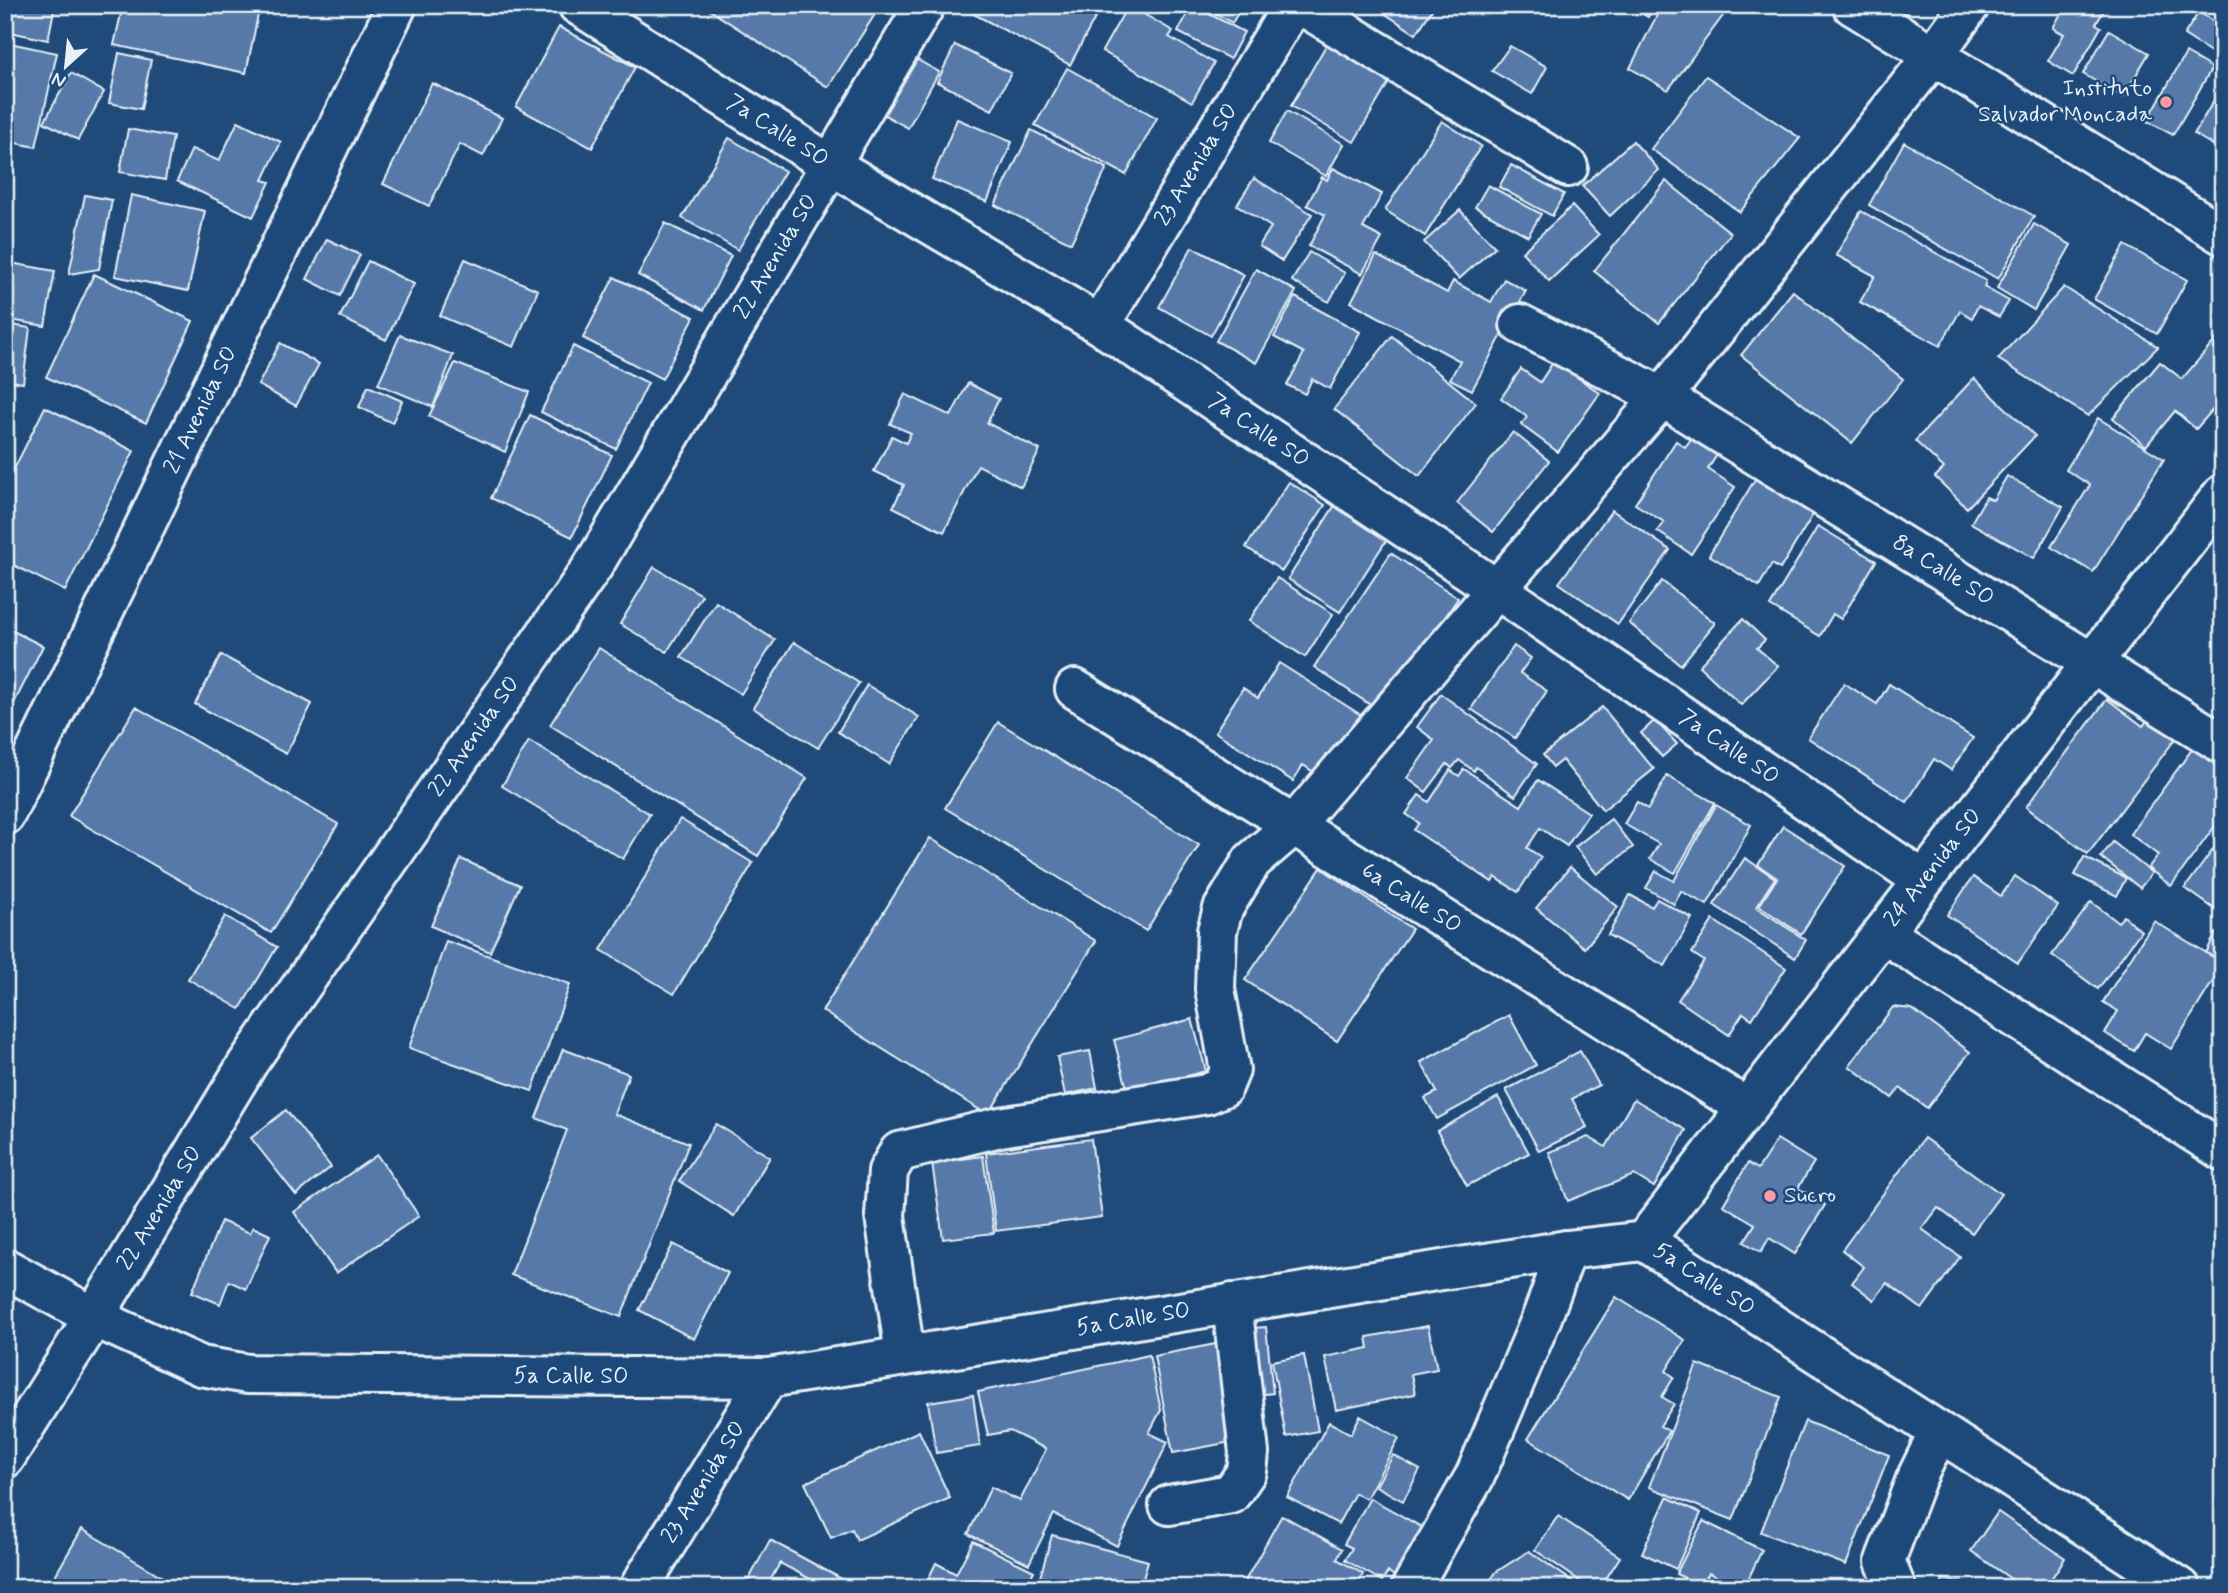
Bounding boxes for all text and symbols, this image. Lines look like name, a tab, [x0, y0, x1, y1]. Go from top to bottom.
north arrow	[32, 32, 102, 102]
text: N	[48, 66, 70, 94]
place label: Instituto Salvador Moncada	[1978, 74, 2152, 130]
street label: 7a Calle SO	[721, 88, 834, 175]
marker: Instituto Salvador Moncada	[2158, 94, 2174, 110]
street label: 23 Avenida SO	[1148, 98, 1245, 232]
street label: 22 Avenida SO	[727, 189, 825, 325]
street label: 21 Avenida SO	[157, 341, 245, 479]
street label: 7a Calle SO	[1202, 386, 1315, 475]
street label: 8a Calle SO	[1886, 528, 1999, 614]
street label: 22 Avenida SO	[422, 670, 527, 803]
street label: 7a Calle SO	[1673, 703, 1785, 792]
street label: 24 Avenida SO	[1878, 802, 1989, 934]
street label: 6a Calle SO	[1355, 856, 1467, 941]
street label: 22 Avenida SO	[111, 1140, 209, 1276]
place label: Sucro	[1784, 1181, 1836, 1211]
marker: Sucro	[1762, 1188, 1778, 1204]
street label: 5a Calle SO	[1647, 1236, 1760, 1324]
street label: 5a Calle SO	[1074, 1296, 1193, 1343]
street label: 5a Calle SO	[513, 1361, 629, 1392]
street label: 23 Avenida SO	[655, 1415, 753, 1549]

